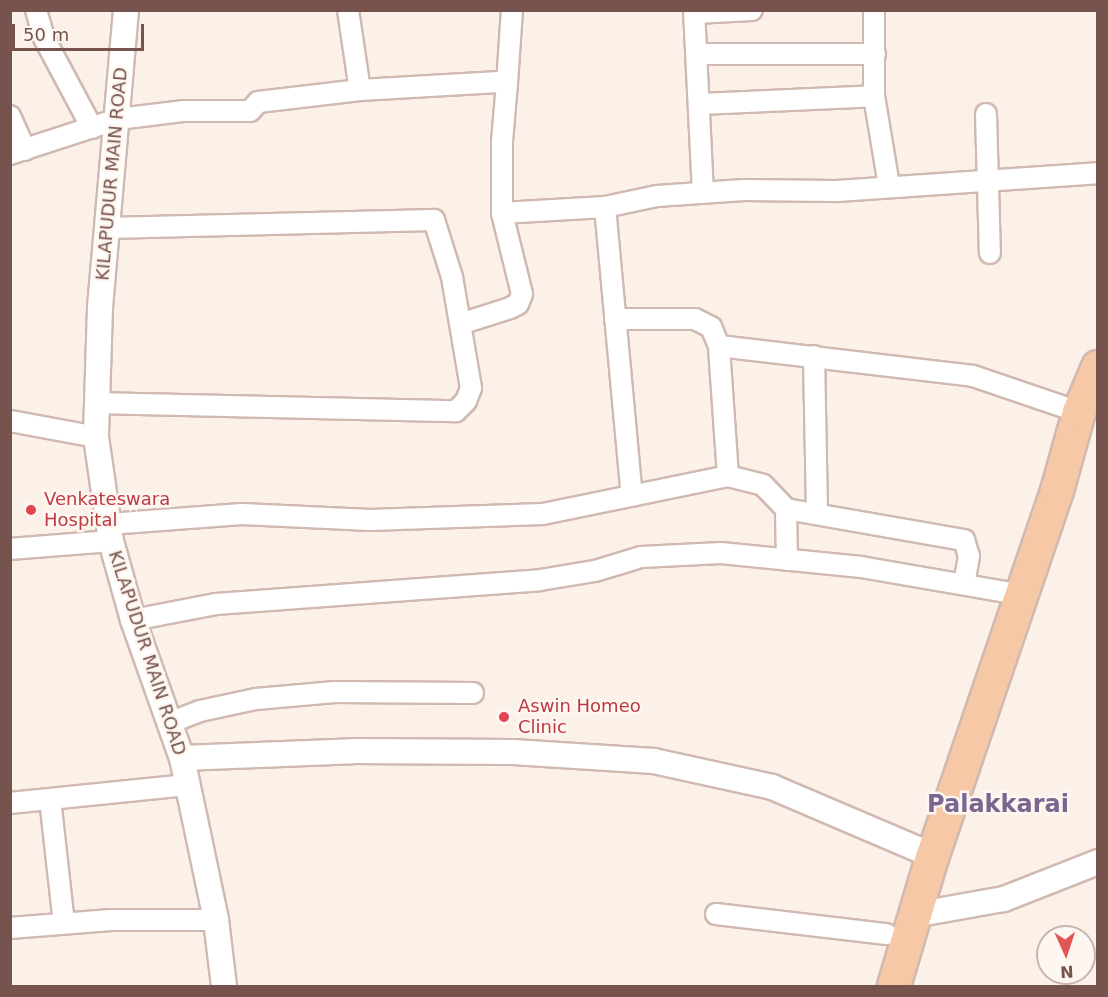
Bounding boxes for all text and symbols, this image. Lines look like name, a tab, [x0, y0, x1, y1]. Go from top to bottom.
scale bar	[15, 12, 147, 50]
text: 50 m	[23, 24, 69, 45]
street label: KILAPUDUR MAIN ROAD	[92, 66, 132, 282]
place label: Venkateswara Hospital	[44, 489, 170, 532]
marker: Venkateswara Hospital	[22, 501, 40, 519]
street label: KILAPUDUR MAIN ROAD	[104, 548, 190, 758]
place label: Aswin Homeo Clinic	[518, 696, 641, 738]
marker: Aswin Homeo Clinic	[495, 708, 513, 726]
district label: Palakkarai	[927, 791, 1069, 819]
north arrow	[1036, 925, 1096, 985]
text: N	[1060, 962, 1074, 981]

